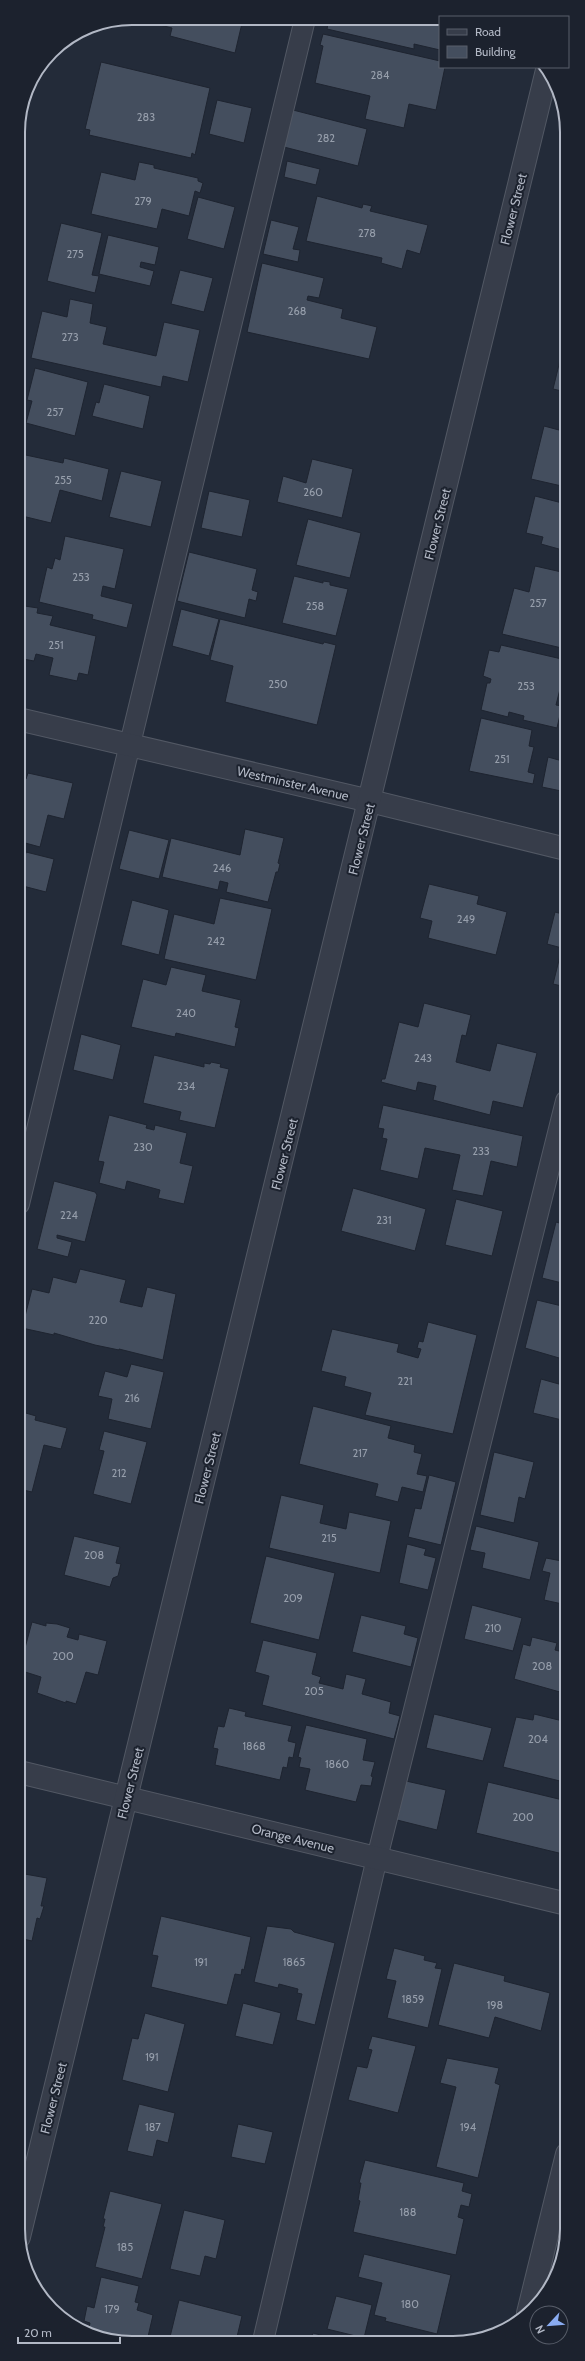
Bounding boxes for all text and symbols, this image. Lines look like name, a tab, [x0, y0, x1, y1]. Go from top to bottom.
legend	[439, 16, 569, 68]
text: Road	[475, 24, 501, 39]
text: Building	[475, 44, 517, 59]
house number: 284	[371, 68, 390, 82]
house number: 283	[137, 110, 155, 124]
house number: 282	[317, 131, 335, 145]
street label: Flower Street	[496, 171, 530, 247]
house number: 279	[134, 194, 152, 208]
house number: 278	[358, 226, 376, 240]
house number: 275	[66, 247, 84, 261]
house number: 268	[288, 304, 306, 318]
house number: 273	[61, 330, 79, 344]
house number: 257	[46, 405, 64, 419]
house number: 255	[54, 473, 72, 487]
house number: 260	[303, 485, 323, 499]
street label: Flower Street	[420, 486, 454, 562]
house number: 253	[72, 570, 90, 584]
house number: 257	[529, 596, 547, 610]
house number: 258	[306, 599, 324, 613]
house number: 251	[48, 638, 64, 652]
house number: 250	[268, 677, 288, 691]
house number: 253	[517, 679, 535, 693]
house number: 251	[494, 752, 510, 766]
street label: Westminster Avenue	[236, 762, 351, 804]
street label: Flower Street	[344, 801, 378, 877]
house number: 246	[213, 861, 231, 875]
house number: 249	[457, 912, 475, 926]
house number: 242	[207, 934, 225, 948]
house number: 240	[176, 1006, 196, 1020]
house number: 243	[414, 1051, 432, 1065]
house number: 234	[177, 1079, 196, 1093]
street label: Flower Street	[267, 1116, 301, 1192]
house number: 230	[133, 1140, 153, 1154]
house number: 233	[472, 1144, 490, 1158]
house number: 224	[60, 1208, 79, 1222]
house number: 231	[376, 1213, 392, 1227]
house number: 220	[88, 1313, 108, 1327]
house number: 221	[397, 1374, 413, 1388]
house number: 216	[124, 1391, 140, 1405]
street label: Flower Street	[190, 1430, 224, 1506]
house number: 217	[353, 1446, 368, 1460]
house number: 212	[111, 1466, 127, 1480]
house number: 215	[321, 1531, 337, 1545]
house number: 208	[84, 1548, 104, 1562]
house number: 209	[283, 1591, 303, 1605]
house number: 210	[484, 1621, 502, 1635]
house number: 200	[52, 1649, 74, 1663]
house number: 208	[532, 1659, 552, 1673]
house number: 205	[304, 1684, 324, 1698]
house number: 204	[528, 1732, 549, 1746]
house number: 1868	[242, 1739, 266, 1753]
street label: Flower Street	[113, 1745, 147, 1821]
house number: 1860	[325, 1757, 349, 1771]
house number: 200	[512, 1810, 534, 1824]
street label: Orange Avenue	[250, 1820, 336, 1856]
house number: 191	[194, 1955, 208, 1969]
house number: 1865	[283, 1955, 305, 1969]
house number: 1859	[402, 1992, 424, 2006]
house number: 198	[487, 1998, 503, 2012]
house number: 191	[145, 2050, 159, 2064]
street label: Flower Street	[36, 2060, 70, 2136]
house number: 187	[145, 2120, 161, 2134]
house number: 194	[460, 2120, 477, 2134]
house number: 188	[400, 2205, 416, 2219]
house number: 185	[117, 2240, 133, 2254]
house number: 180	[401, 2297, 419, 2311]
house number: 179	[104, 2302, 120, 2316]
north arrow	[529, 2305, 569, 2345]
scale bar	[18, 2319, 120, 2345]
text: N	[532, 2323, 548, 2336]
text: 20 m	[24, 2325, 52, 2340]

